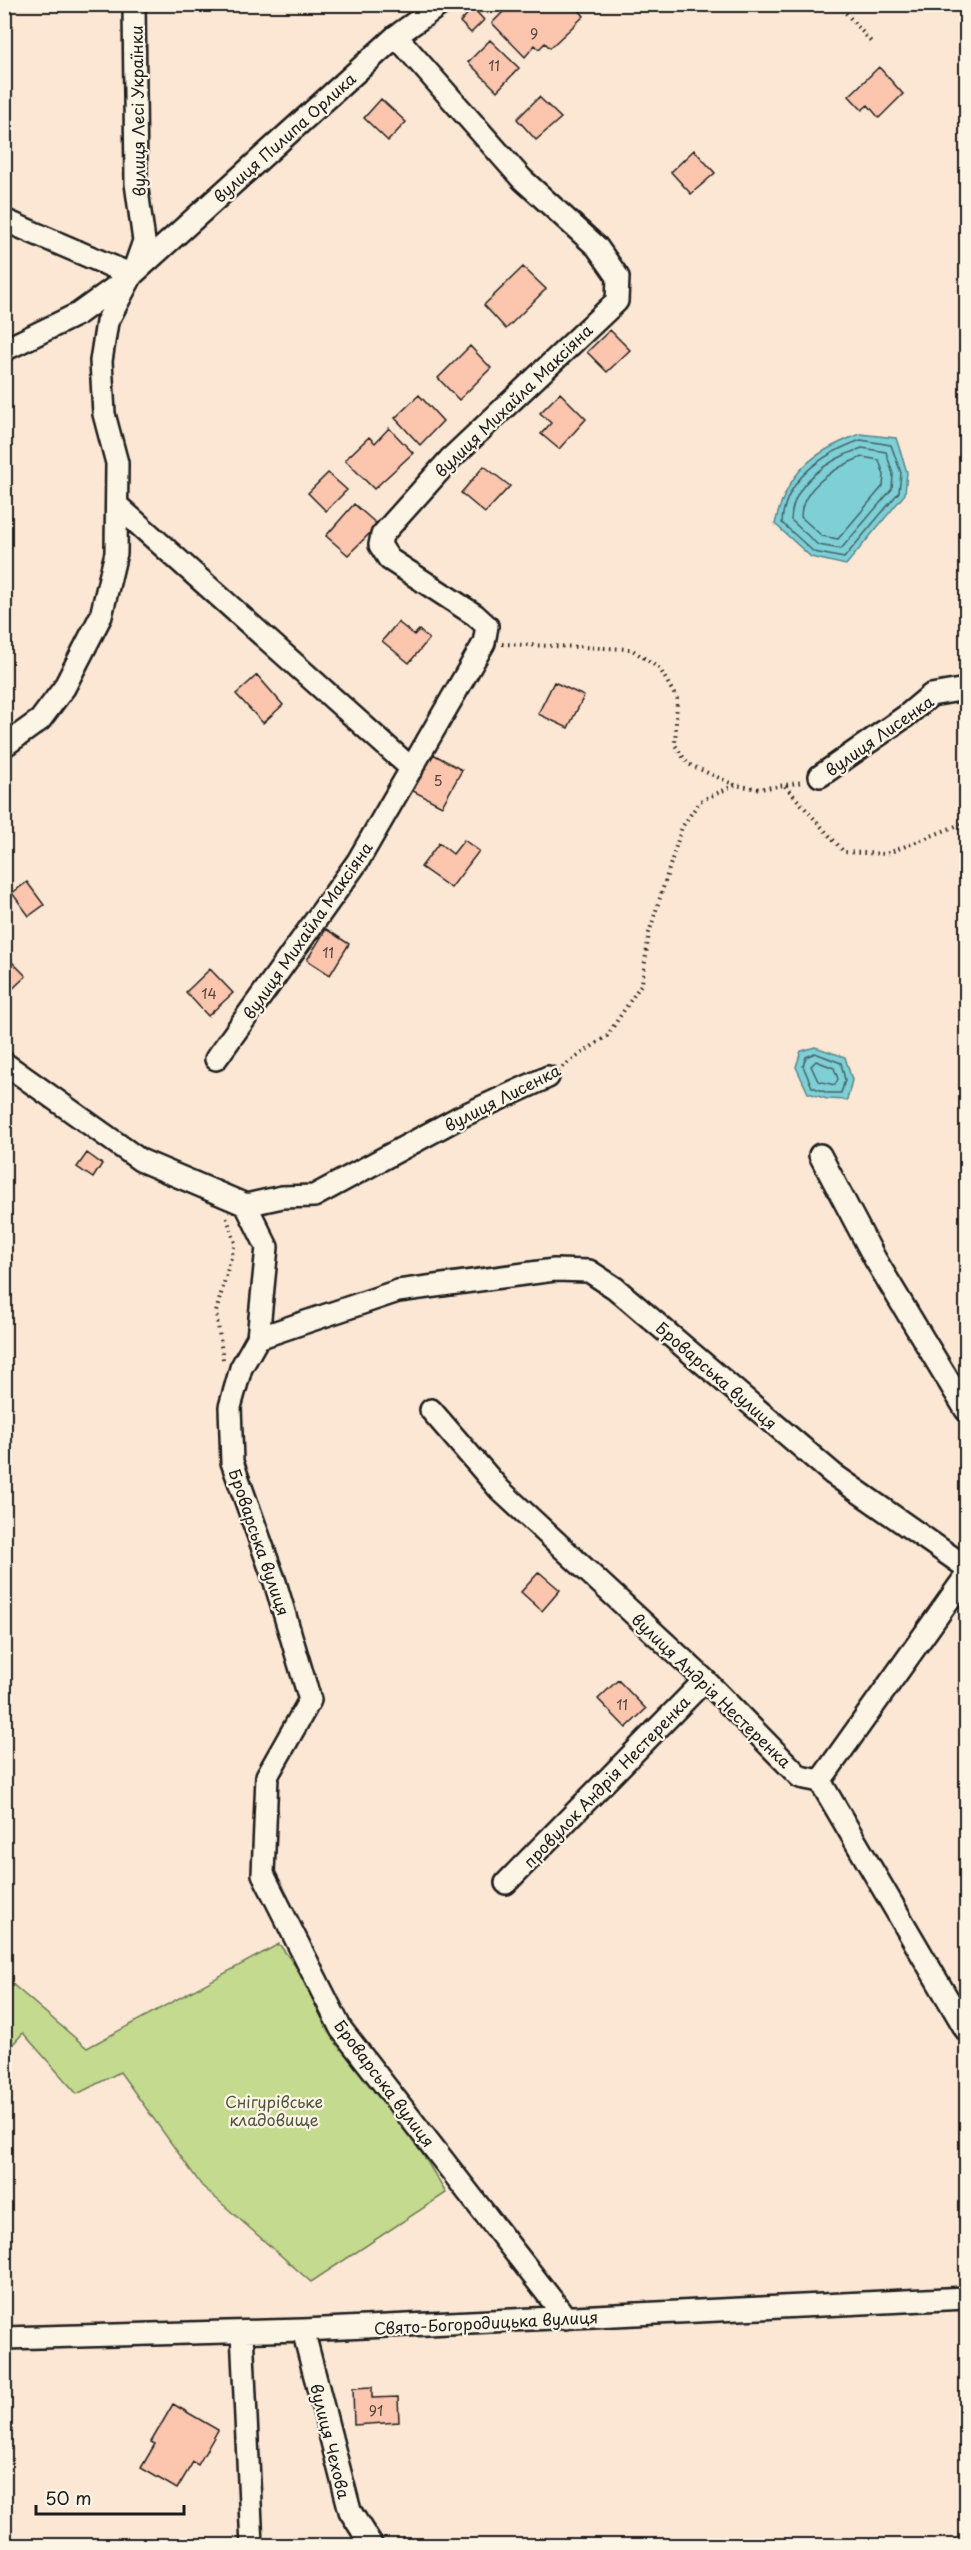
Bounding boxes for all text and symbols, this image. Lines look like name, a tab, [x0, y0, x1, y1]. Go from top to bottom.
house number: 9	[530, 23, 538, 44]
street label: вулиця Лесі Українки	[124, 25, 150, 197]
house number: 11	[488, 55, 500, 76]
street label: вулиця Пилипа Орлика	[207, 66, 361, 208]
street label: вулиця Михайла Максіяна	[429, 318, 597, 482]
street label: вулиця Лисенка	[820, 689, 938, 781]
house number: 5	[433, 770, 443, 791]
street label: вулиця Михайла Максіяна	[237, 836, 378, 1024]
house number: 11	[322, 942, 334, 963]
house number: 14	[201, 983, 217, 1004]
street label: вулиця Лисенка	[440, 1057, 564, 1137]
street label: Броварська вулиця	[651, 1316, 783, 1434]
street label: Броварська вулиця	[224, 1465, 296, 1619]
street label: вулиця Андрія Нестеренка	[627, 1607, 797, 1773]
street label: провулок Андрія Нестеренка	[517, 1690, 695, 1872]
house number: 11	[616, 1694, 628, 1715]
street label: Броварська вулиця	[329, 2014, 441, 2152]
park label: Снігурівське кладовище	[225, 2089, 323, 2131]
street label: Свято-Богородицька вулиця	[373, 2304, 599, 2340]
street label: вулиця Чехова	[305, 2381, 357, 2501]
house number: 91	[369, 2400, 383, 2421]
scale bar	[36, 2478, 184, 2516]
text: 50 m	[45, 2484, 92, 2511]

